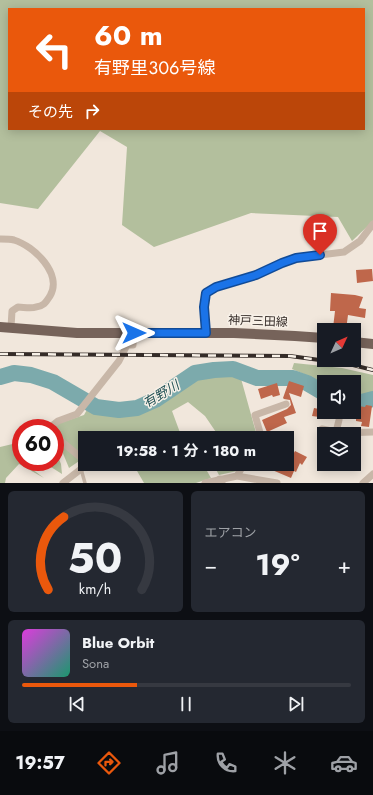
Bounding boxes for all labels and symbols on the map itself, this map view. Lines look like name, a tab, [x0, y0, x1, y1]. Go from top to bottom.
pin	[303, 214, 337, 255]
street label: 神戸三田線	[228, 311, 288, 331]
position arrow	[113, 312, 155, 354]
north arrow	[317, 323, 361, 367]
water label: 有野川	[139, 375, 184, 412]
speed limit sign: 60	[12, 419, 64, 471]

